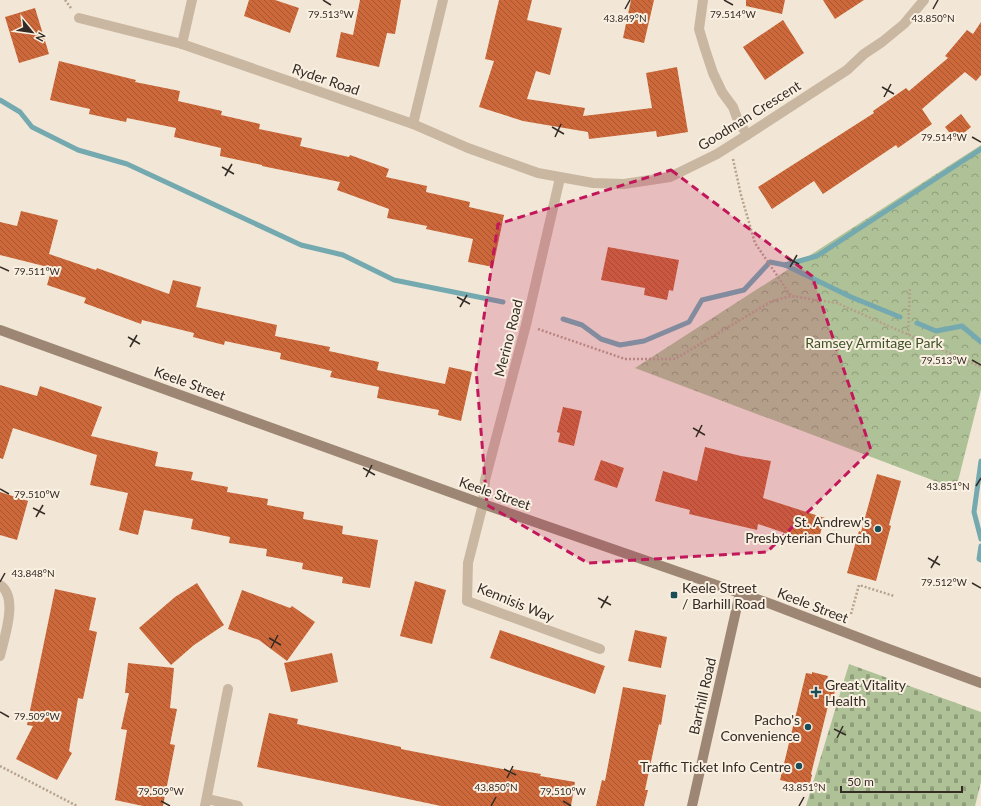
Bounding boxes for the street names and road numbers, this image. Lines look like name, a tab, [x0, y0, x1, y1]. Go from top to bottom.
street label: Ryder Road	[290, 60, 362, 98]
street label: Goodman Crescent	[694, 77, 804, 153]
street label: Merino Road	[490, 298, 526, 378]
street label: Keele Street	[152, 362, 228, 404]
street label: Keele Street	[457, 473, 533, 513]
street label: Kennisis Way	[475, 579, 558, 625]
street label: Keele Street	[775, 584, 851, 626]
street label: Barrhill Road	[685, 656, 719, 736]

